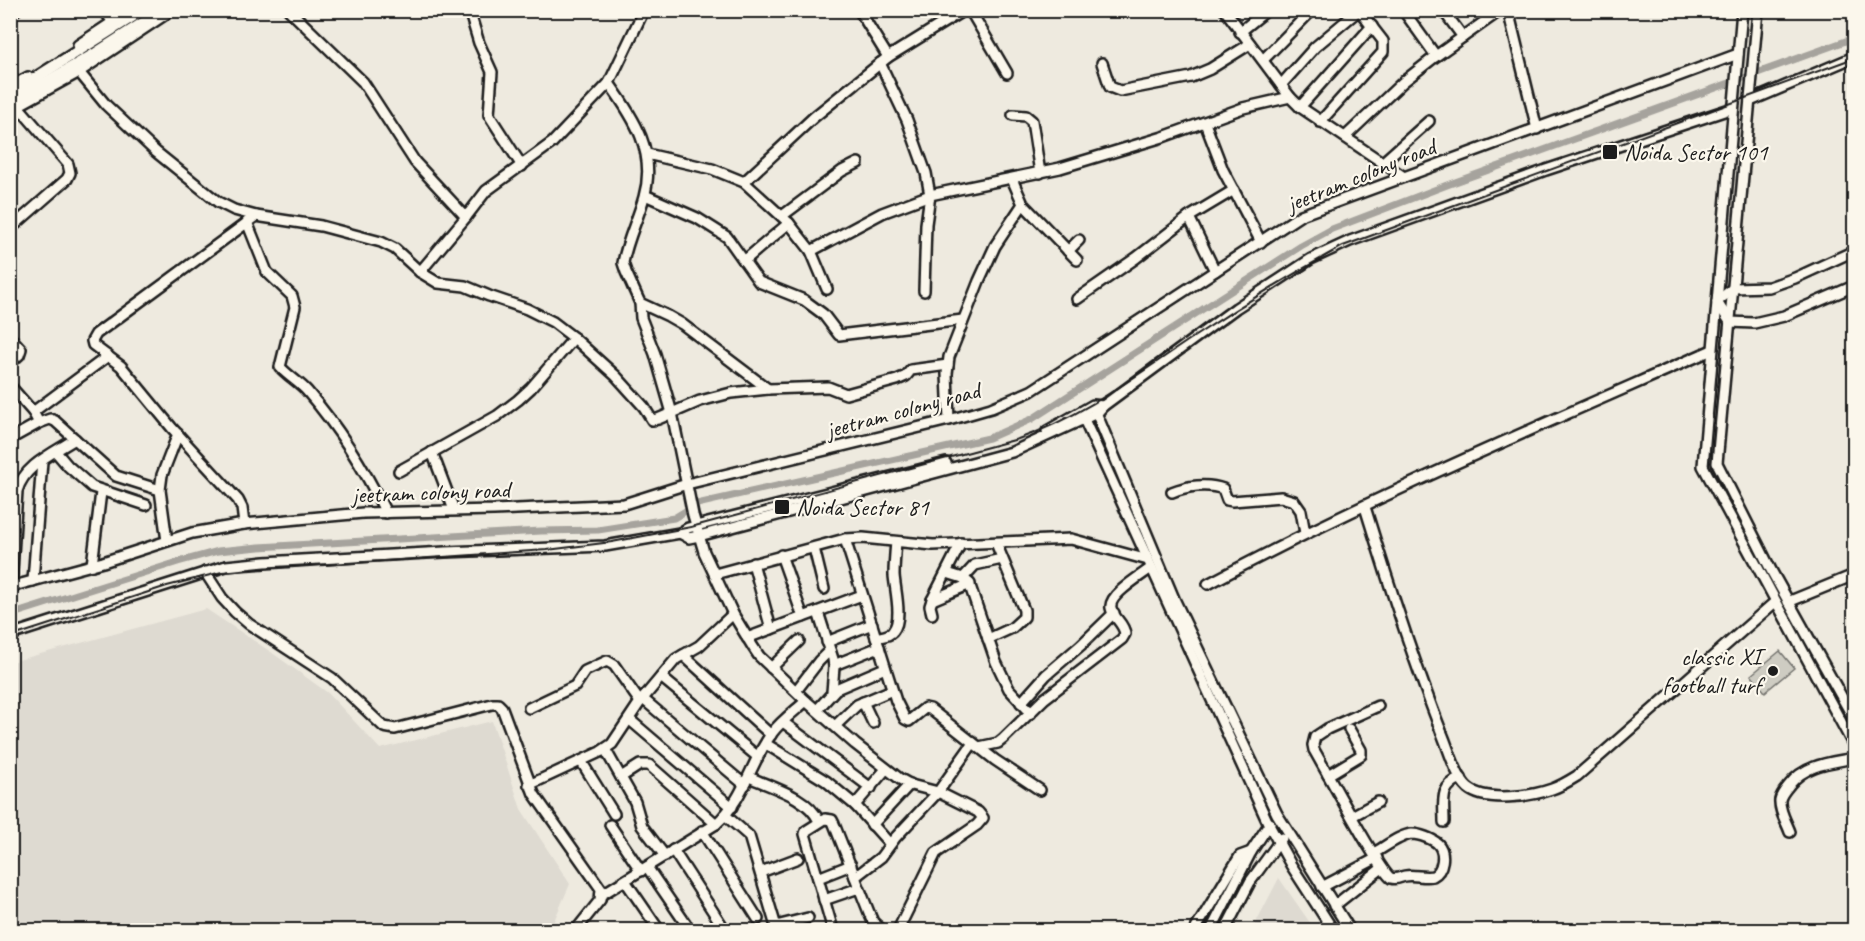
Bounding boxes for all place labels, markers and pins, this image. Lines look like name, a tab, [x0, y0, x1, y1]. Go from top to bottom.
place label: Noida Sector 101	[1624, 137, 1769, 167]
marker: Noida Sector 101	[1601, 143, 1619, 161]
place label: Noida Sector 81	[796, 492, 930, 522]
marker: Noida Sector 81	[773, 498, 791, 516]
place label: classic XI football turf	[1662, 642, 1766, 700]
marker: classic XI football turf	[1766, 664, 1780, 678]

